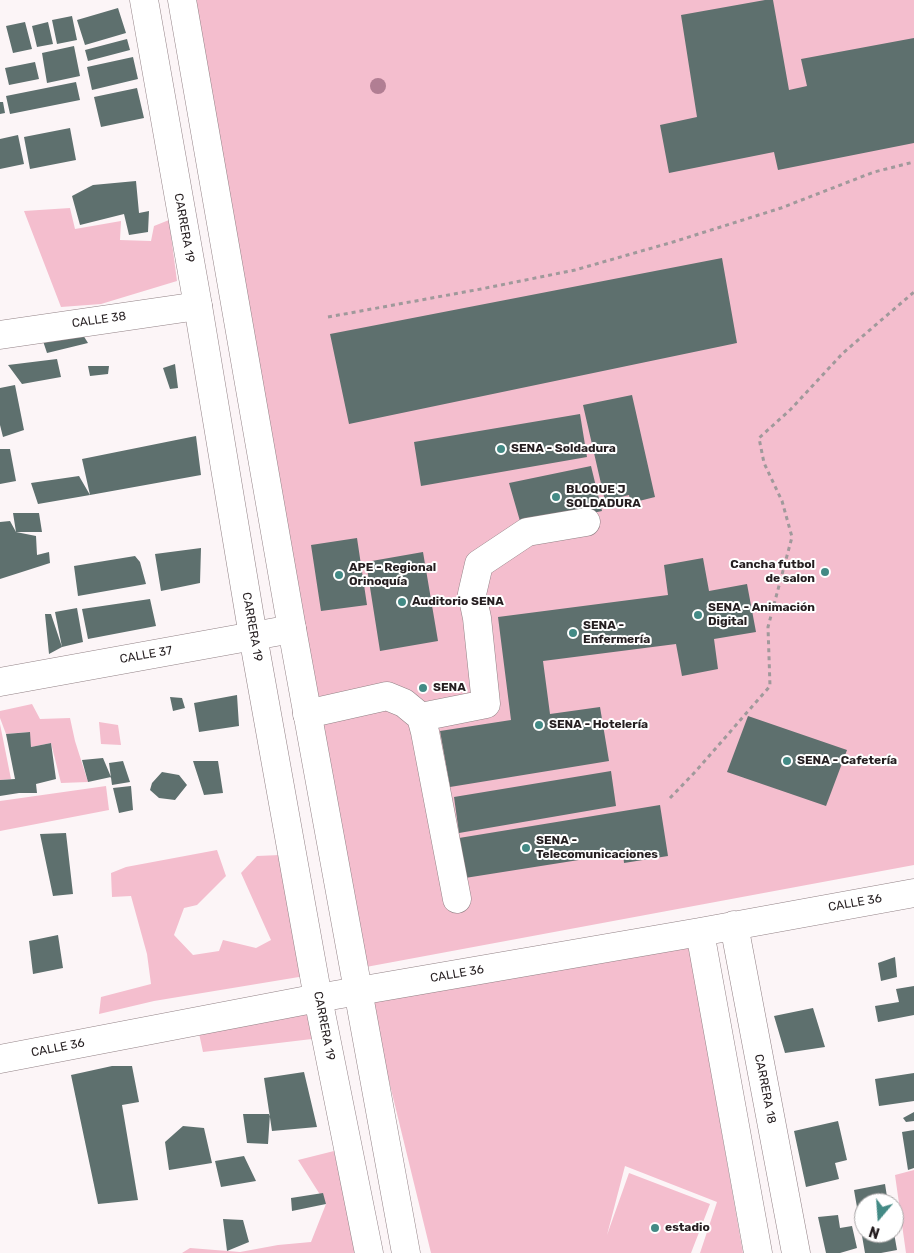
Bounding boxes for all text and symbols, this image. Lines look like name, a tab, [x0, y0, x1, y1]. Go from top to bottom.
street label: CARRERA 19	[171, 192, 197, 264]
street label: CALLE 38	[71, 309, 127, 331]
place label: SENA - Soldadura	[511, 442, 616, 456]
marker: SENA - Soldadura	[495, 443, 507, 455]
place label: BLOQUE J SOLDADURA	[566, 483, 641, 511]
marker: BLOQUE J SOLDADURA	[550, 491, 562, 503]
place label: Cancha futbol de salon	[730, 558, 815, 586]
place label: APE - Regional Orinoquía	[349, 561, 436, 589]
marker: Cancha futbol de salon	[819, 566, 831, 578]
marker: APE - Regional Orinoquía	[333, 569, 345, 581]
street label: CARRERA 19	[239, 591, 265, 663]
place label: Auditorio SENA	[412, 595, 504, 609]
marker: Auditorio SENA	[396, 596, 408, 608]
place label: SENA - Animación Digital	[708, 601, 815, 629]
marker: SENA - Animación Digital	[692, 609, 704, 621]
place label: SENA - Enfermería	[583, 619, 650, 647]
marker: SENA - Enfermería	[567, 627, 579, 639]
street label: CALLE 37	[119, 643, 173, 667]
place label: SENA	[433, 681, 466, 695]
marker: SENA	[417, 682, 429, 694]
place label: SENA - Hotelería	[549, 718, 648, 732]
marker: SENA - Hotelería	[533, 719, 545, 731]
place label: SENA - Cafetería	[797, 754, 897, 768]
marker: SENA - Cafetería	[781, 755, 793, 767]
place label: SENA - Telecomunicaciones	[536, 834, 658, 862]
marker: SENA - Telecomunicaciones	[520, 842, 532, 854]
street label: CALLE 36	[827, 891, 883, 915]
street label: CALLE 36	[429, 962, 485, 986]
street label: CARRERA 19	[310, 990, 338, 1062]
street label: CALLE 36	[30, 1036, 86, 1060]
street label: CARRERA 18	[751, 1053, 779, 1125]
north arrow	[854, 1193, 904, 1243]
place label: estadio	[665, 1221, 710, 1235]
marker: estadio	[649, 1222, 661, 1234]
text: N	[867, 1222, 882, 1241]

